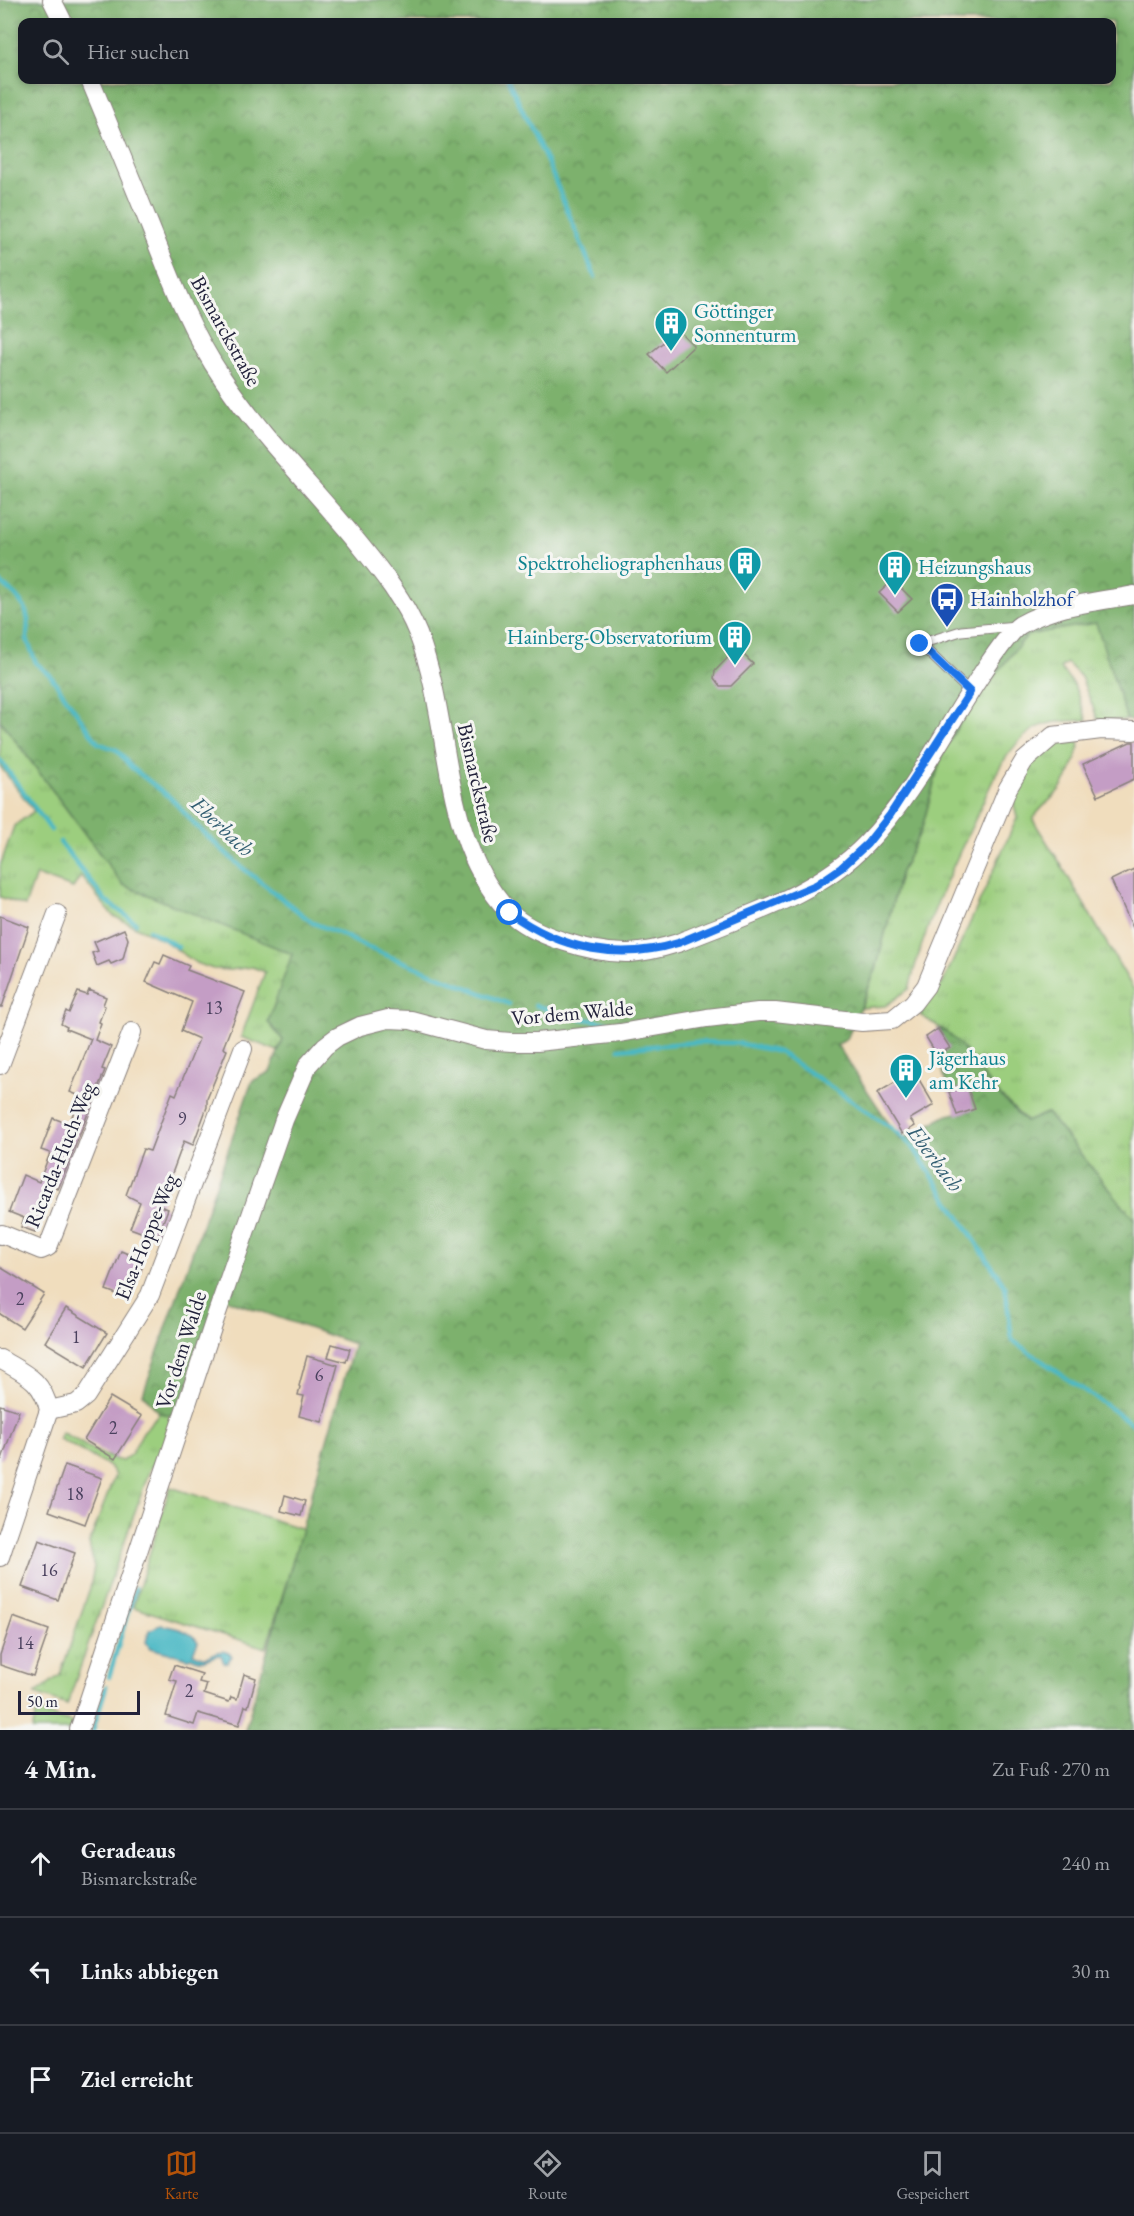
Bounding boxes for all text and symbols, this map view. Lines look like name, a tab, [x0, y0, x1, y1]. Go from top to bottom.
search box	[18, 18, 1116, 84]
icon: search	[39, 35, 72, 68]
text: Hier suchen	[87, 37, 190, 66]
street label: Bismarckstraße	[185, 271, 268, 391]
place label: Göttinger Sonnenturm	[694, 297, 797, 348]
building icon: Göttinger Sonnenturm	[653, 305, 689, 352]
building icon: Spektroheliographenhaus	[727, 545, 763, 592]
place label: Spektroheliographenhaus	[518, 549, 722, 576]
building icon: Heizungshaus	[877, 549, 913, 596]
place label: Heizungshaus	[918, 553, 1032, 580]
bus stop icon: Hainholzhof	[929, 581, 965, 628]
place label: Hainholzhof	[970, 585, 1076, 612]
building icon: Hainberg-Observatorium	[717, 619, 753, 666]
place label: Hainberg-Observatorium	[507, 623, 712, 650]
route end	[906, 630, 932, 656]
street label: Bismarckstraße	[452, 720, 505, 845]
water label: Eberbach	[184, 789, 261, 863]
route start	[496, 899, 522, 925]
street label: Vor dem Walde	[510, 994, 634, 1031]
house number: 13	[205, 996, 223, 1019]
place label: Jägerhaus am Kehr	[927, 1044, 1006, 1095]
building icon: Jägerhaus am Kehr	[888, 1052, 924, 1099]
street label: Ricarda-Huch-Weg	[18, 1077, 101, 1232]
house number: 9	[178, 1107, 187, 1130]
water label: Eberbach	[900, 1118, 970, 1198]
street label: Elsa-Hoppe-Weg	[108, 1169, 183, 1304]
house number: 2	[16, 1287, 25, 1310]
street label: Vor dem Walde	[149, 1287, 212, 1412]
house number: 1	[72, 1325, 80, 1348]
house number: 6	[315, 1363, 324, 1386]
house number: 2	[109, 1416, 118, 1439]
house number: 18	[66, 1482, 84, 1505]
house number: 16	[40, 1558, 58, 1581]
house number: 14	[16, 1631, 34, 1654]
house number: 2	[185, 1679, 194, 1702]
scale bar	[18, 1688, 140, 1716]
text: 50 m	[27, 1691, 58, 1712]
text: 4 Min.	[24, 1752, 97, 1786]
text: Zu Fuß · 270 m	[992, 1756, 1110, 1782]
text: Geradeaus	[81, 1836, 175, 1865]
icon: ahead	[24, 1847, 57, 1880]
text: 240 m	[1062, 1850, 1110, 1876]
text: Bismarckstraße	[81, 1865, 197, 1891]
icon: left	[24, 1955, 57, 1988]
text: Links abbiegen	[81, 1957, 219, 1986]
text: 30 m	[1071, 1958, 1110, 1984]
icon: arrive	[24, 2063, 57, 2096]
text: Ziel erreicht	[81, 2065, 193, 2094]
tab: Karte	[165, 2147, 199, 2204]
tab: Route	[528, 2147, 567, 2204]
tab: Gespeichert	[896, 2147, 969, 2204]

